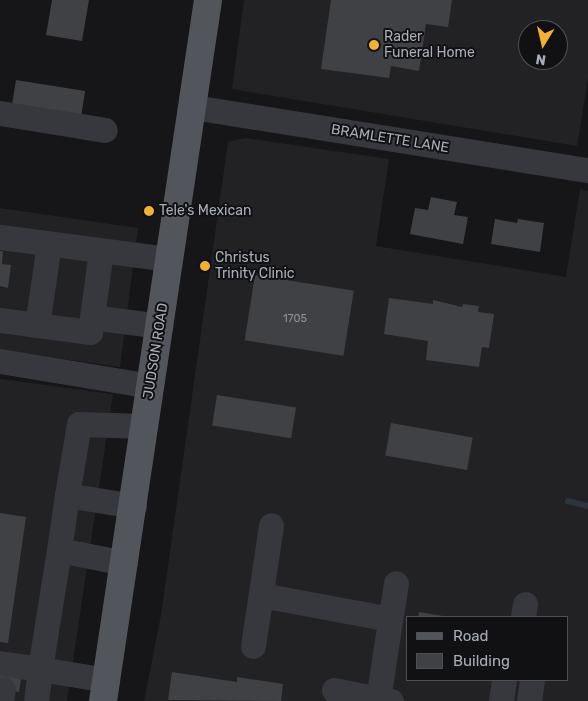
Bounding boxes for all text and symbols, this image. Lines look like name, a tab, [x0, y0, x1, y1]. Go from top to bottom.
north arrow	[518, 20, 568, 70]
place label: Rader Funeral Home	[384, 29, 475, 62]
marker: Rader Funeral Home	[368, 39, 380, 51]
text: N	[534, 50, 547, 69]
street label: BRAMLETTE LANE	[330, 121, 450, 157]
place label: Tele's Mexican	[159, 203, 251, 219]
marker: Tele's Mexican	[143, 205, 155, 217]
place label: Christus Trinity Clinic	[215, 250, 295, 282]
marker: Christus Trinity Clinic	[199, 260, 211, 272]
street label: JUDSON ROAD	[140, 302, 172, 400]
house number: 1705	[283, 312, 307, 326]
legend	[406, 616, 568, 681]
text: Road	[453, 627, 489, 645]
text: Building	[453, 652, 510, 670]

